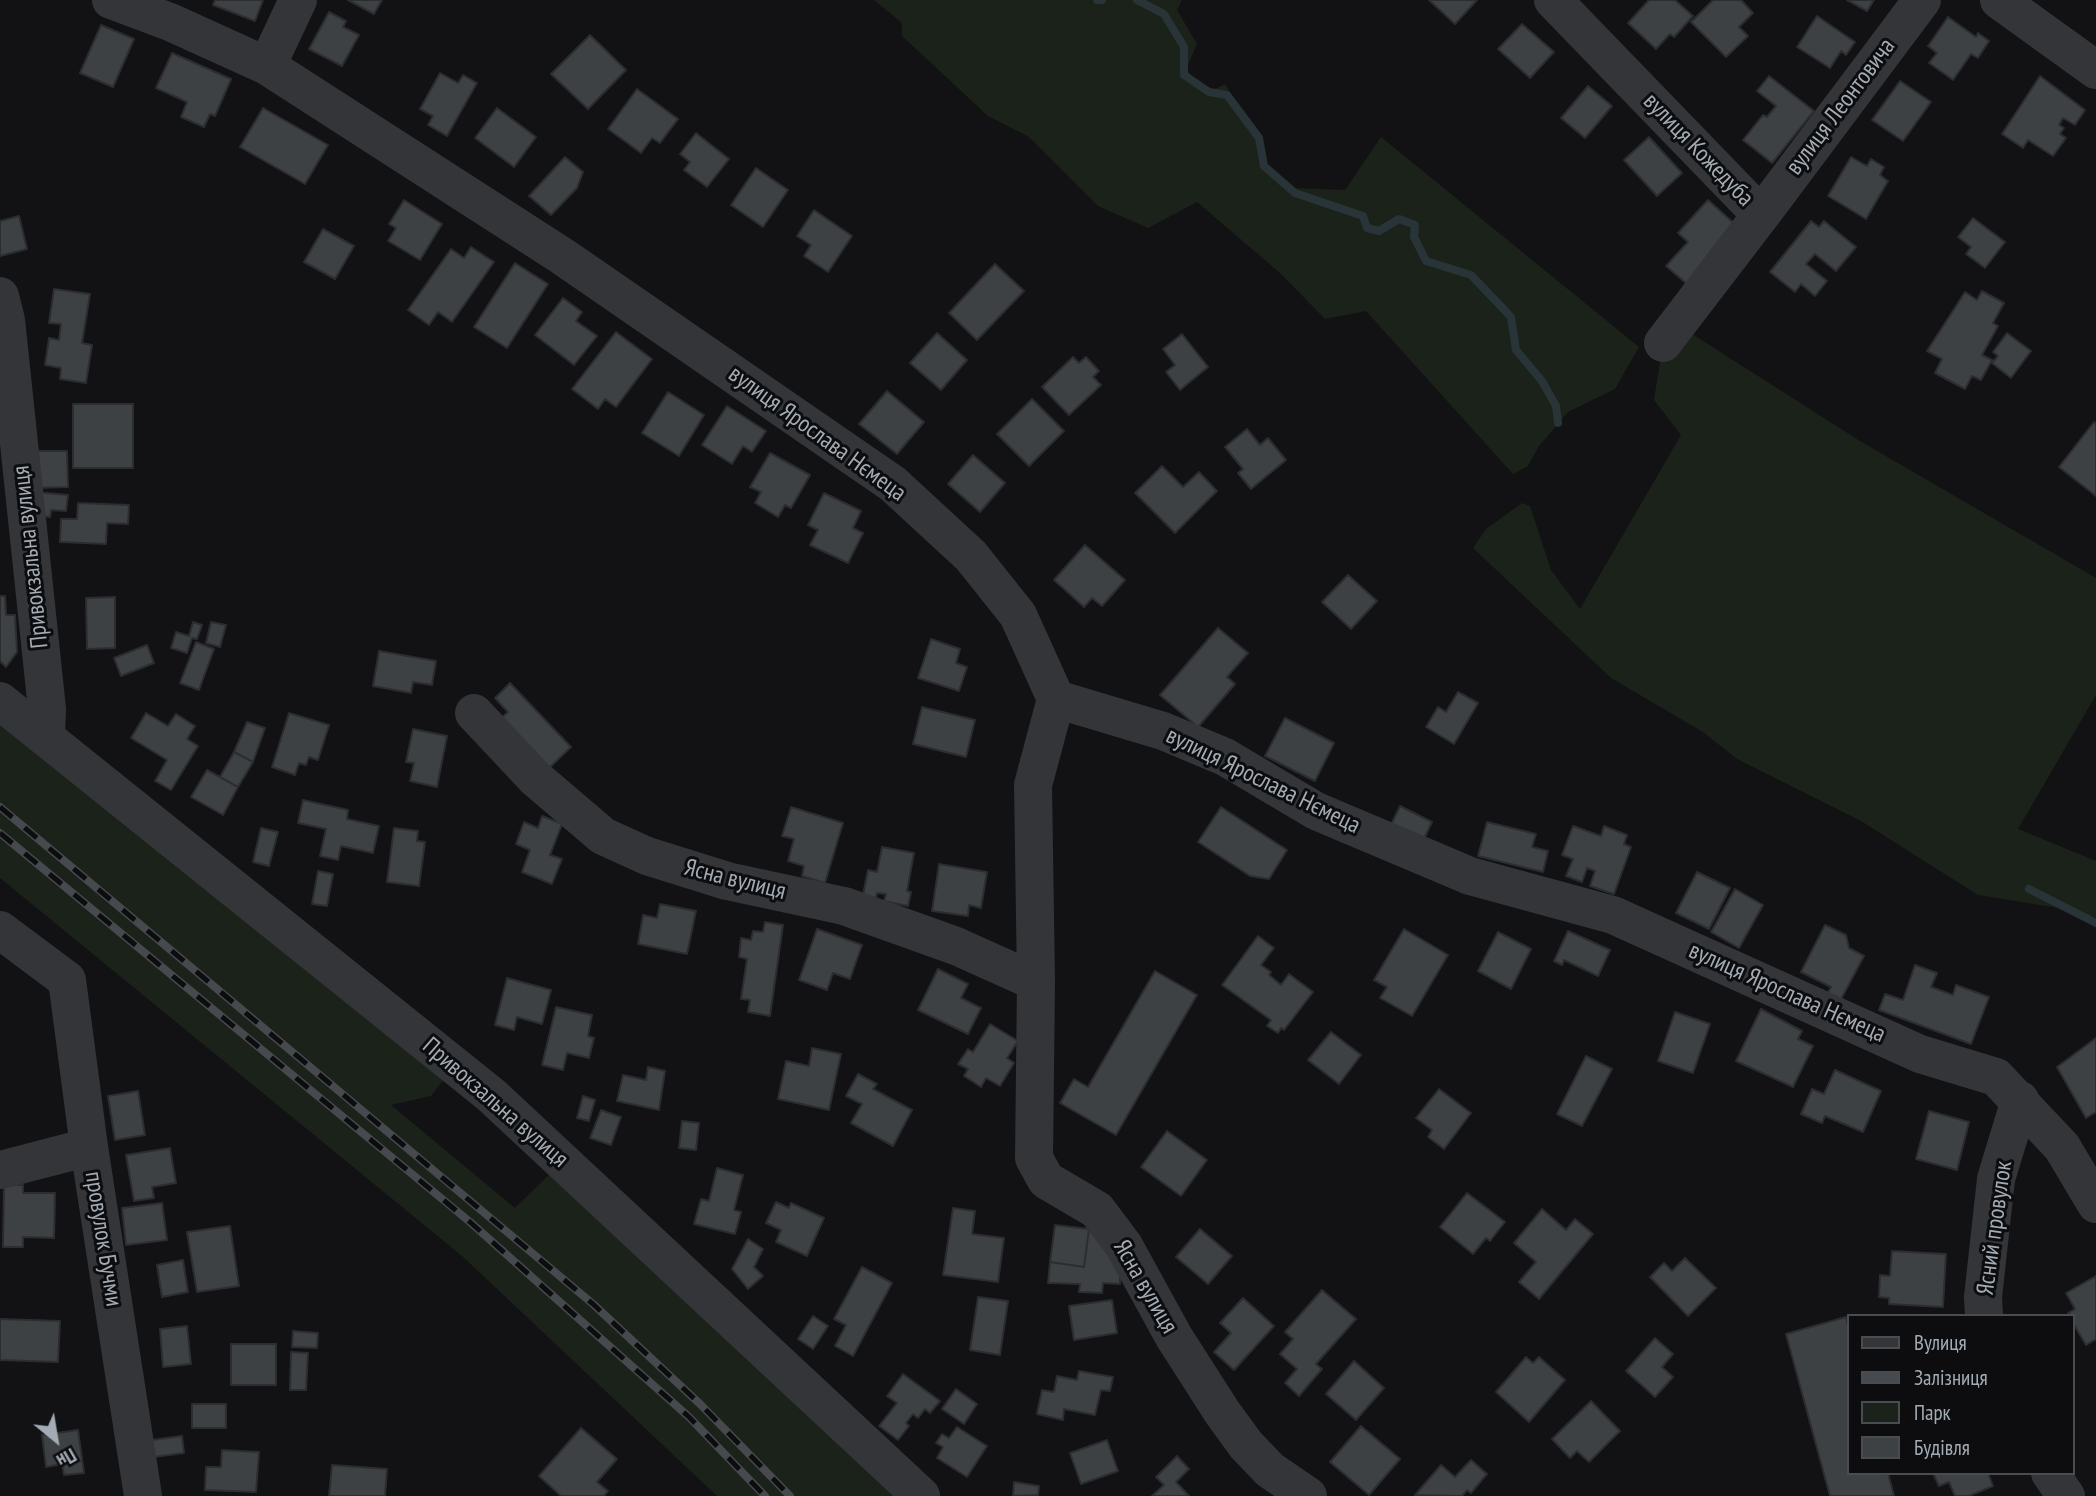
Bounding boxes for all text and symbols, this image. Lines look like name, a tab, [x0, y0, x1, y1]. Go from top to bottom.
street label: вулиця Леонтовича	[1780, 33, 1902, 181]
street label: вулиця Кожедуба	[1637, 87, 1759, 213]
street label: вулиця Ярослава Нємеца	[723, 360, 911, 508]
street label: Привокзальна вулиця	[7, 464, 55, 650]
street label: вулиця Ярослава Нємеца	[1161, 722, 1365, 840]
street label: Ясна вулиця	[681, 854, 789, 906]
street label: вулиця Ярослава Нємеца	[1684, 937, 1890, 1049]
street label: Привокзальна вулиця	[416, 1032, 574, 1174]
street label: Ясний провулок	[1971, 1159, 2019, 1297]
street label: провулок Бучми	[78, 1169, 128, 1309]
street label: Ясна вулиця	[1107, 1235, 1183, 1339]
legend	[1848, 1314, 2075, 1475]
text: Вулиця	[1914, 1329, 1967, 1356]
text: Залізниця	[1914, 1364, 1988, 1391]
text: Парк	[1914, 1399, 1951, 1426]
north arrow	[21, 1405, 91, 1475]
text: Будівля	[1914, 1434, 1970, 1461]
text: Пн	[53, 1443, 80, 1473]

